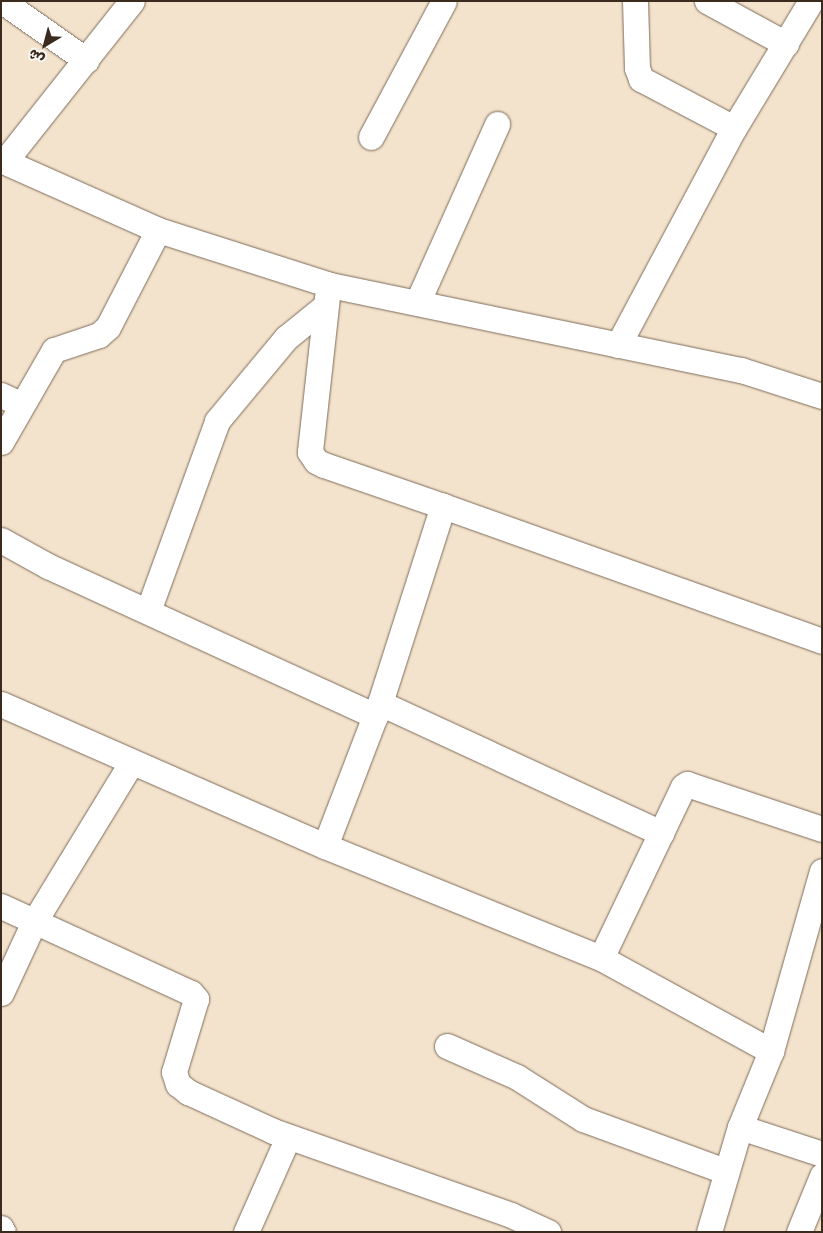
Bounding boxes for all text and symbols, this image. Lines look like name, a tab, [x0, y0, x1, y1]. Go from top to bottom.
north arrow	[20, 20, 70, 70]
text: ش	[24, 45, 48, 70]

